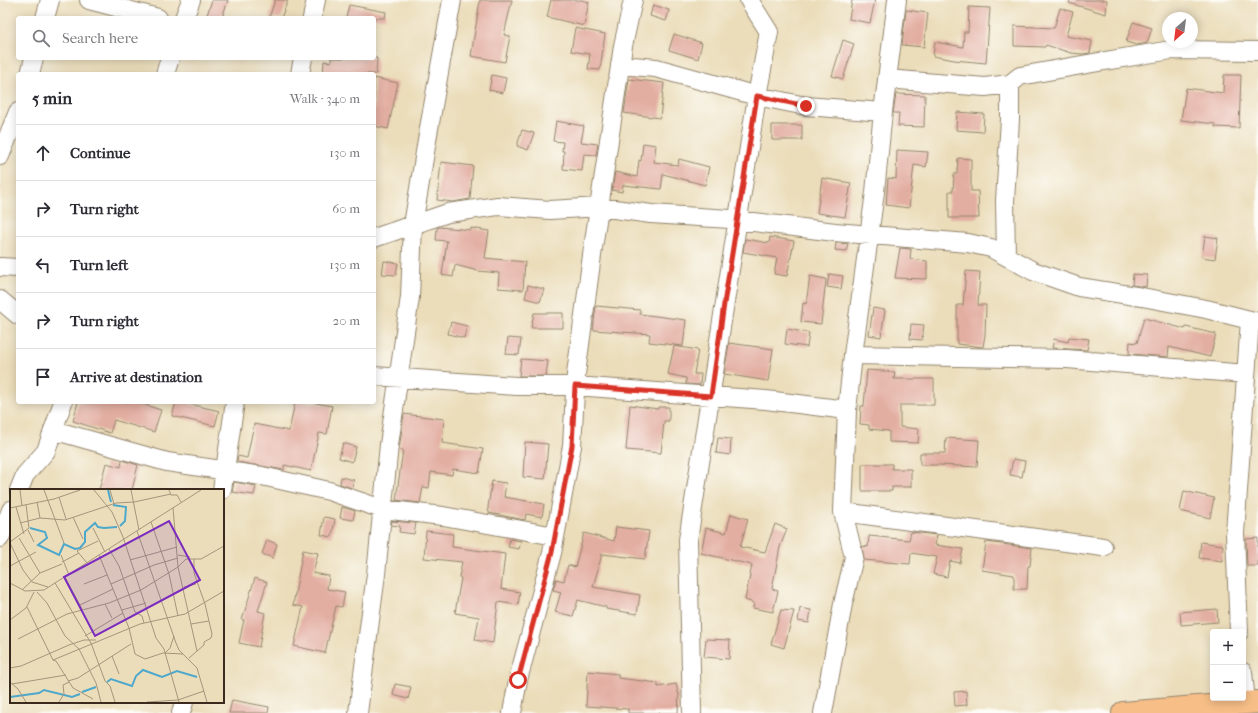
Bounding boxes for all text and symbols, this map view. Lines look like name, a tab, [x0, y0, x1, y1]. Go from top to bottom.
north arrow	[1162, 12, 1198, 48]
search box	[16, 16, 376, 60]
icon: search	[30, 27, 52, 49]
text: Search here	[62, 29, 138, 47]
text: 5 min	[32, 88, 72, 108]
text: Walk · 340 m	[290, 91, 360, 106]
route end	[797, 97, 815, 115]
icon: ahead	[32, 142, 54, 164]
text: Continue	[70, 144, 130, 162]
text: 130 m	[329, 145, 360, 160]
icon: right	[32, 198, 54, 220]
text: Turn right	[70, 200, 139, 218]
text: 60 m	[332, 201, 360, 216]
icon: left	[32, 254, 54, 276]
text: Turn left	[70, 256, 128, 274]
text: 130 m	[329, 257, 360, 272]
icon: right	[32, 310, 54, 332]
text: Turn right	[70, 312, 139, 330]
text: 20 m	[333, 313, 360, 328]
icon: arrive	[32, 366, 54, 388]
text: Arrive at destination	[70, 368, 202, 386]
inset map	[10, 489, 224, 703]
map controls	[1210, 629, 1246, 701]
button: +	[1210, 629, 1246, 665]
button: −	[1210, 665, 1246, 701]
route start	[509, 671, 527, 689]

